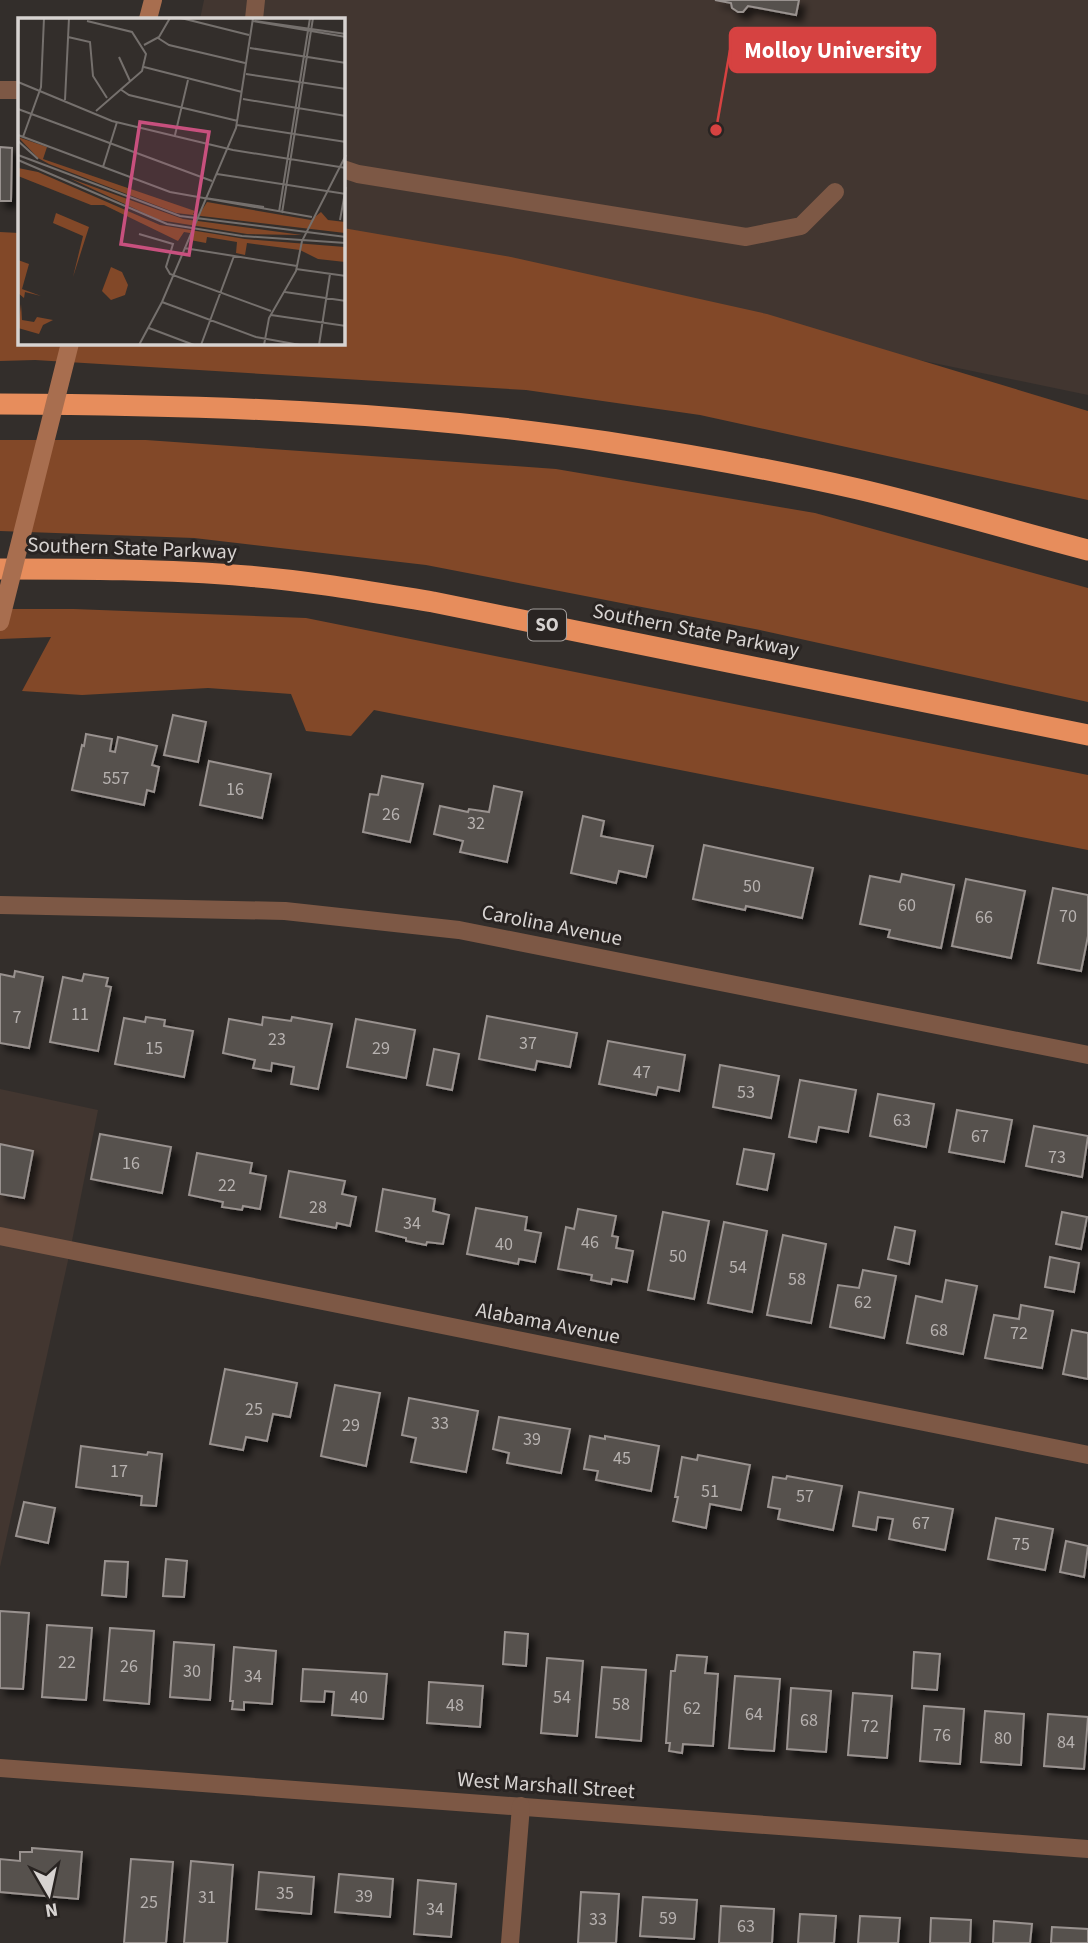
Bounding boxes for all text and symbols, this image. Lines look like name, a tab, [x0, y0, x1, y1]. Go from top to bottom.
inset map	[18, 18, 345, 345]
callout: Molloy University	[730, 28, 935, 72]
text: Molloy University	[744, 34, 922, 67]
street label: Southern State Parkway	[27, 529, 237, 567]
street label: Southern State Parkway	[590, 595, 802, 665]
road number: SO	[528, 610, 566, 640]
house number: 557	[103, 766, 129, 791]
house number: 16	[226, 777, 244, 802]
house number: 26	[382, 802, 400, 827]
house number: 32	[467, 811, 485, 836]
house number: 50	[743, 874, 761, 899]
house number: 60	[898, 893, 916, 918]
street label: Carolina Avenue	[479, 897, 625, 953]
house number: 70	[1059, 904, 1077, 929]
house number: 66	[975, 905, 993, 930]
house number: 11	[71, 1002, 89, 1027]
house number: 7	[13, 1005, 22, 1030]
house number: 23	[268, 1027, 286, 1052]
house number: 37	[519, 1031, 537, 1056]
house number: 15	[145, 1036, 163, 1061]
house number: 29	[372, 1036, 390, 1061]
house number: 47	[633, 1060, 651, 1085]
house number: 53	[737, 1080, 755, 1105]
house number: 63	[893, 1108, 911, 1133]
house number: 67	[971, 1124, 989, 1149]
house number: 73	[1048, 1145, 1066, 1170]
house number: 16	[122, 1151, 140, 1176]
house number: 22	[218, 1173, 236, 1198]
house number: 28	[309, 1195, 327, 1220]
house number: 34	[403, 1211, 421, 1236]
house number: 46	[581, 1230, 599, 1255]
house number: 40	[495, 1232, 513, 1257]
house number: 50	[669, 1244, 687, 1269]
house number: 54	[729, 1255, 747, 1280]
house number: 58	[788, 1267, 806, 1292]
house number: 62	[854, 1290, 872, 1315]
street label: Alabama Avenue	[473, 1294, 623, 1352]
house number: 68	[930, 1318, 948, 1343]
house number: 72	[1010, 1321, 1028, 1346]
house number: 25	[245, 1397, 263, 1422]
house number: 33	[431, 1411, 449, 1436]
house number: 29	[342, 1413, 360, 1438]
house number: 39	[523, 1427, 541, 1452]
house number: 45	[613, 1446, 631, 1471]
house number: 17	[110, 1459, 128, 1484]
house number: 51	[701, 1479, 719, 1504]
house number: 57	[796, 1484, 814, 1509]
house number: 67	[912, 1511, 930, 1536]
house number: 75	[1012, 1532, 1030, 1557]
house number: 22	[58, 1650, 76, 1675]
house number: 26	[120, 1654, 138, 1679]
house number: 30	[183, 1659, 201, 1684]
house number: 34	[244, 1664, 262, 1689]
house number: 40	[350, 1685, 368, 1710]
house number: 54	[553, 1685, 571, 1710]
house number: 58	[612, 1692, 630, 1717]
house number: 48	[446, 1693, 464, 1718]
house number: 62	[683, 1696, 701, 1721]
house number: 64	[745, 1702, 763, 1727]
house number: 68	[800, 1708, 818, 1733]
house number: 72	[861, 1714, 879, 1739]
house number: 76	[933, 1723, 951, 1748]
house number: 80	[994, 1726, 1012, 1751]
house number: 84	[1057, 1730, 1075, 1755]
street label: West Marshall Street	[456, 1764, 636, 1806]
north arrow	[14, 1859, 84, 1929]
house number: 35	[276, 1881, 294, 1906]
house number: 39	[355, 1884, 373, 1909]
house number: 31	[198, 1885, 216, 1910]
house number: 25	[140, 1890, 158, 1915]
text: N	[43, 1895, 60, 1924]
house number: 34	[426, 1897, 444, 1922]
house number: 59	[659, 1906, 677, 1931]
house number: 33	[589, 1907, 607, 1932]
house number: 63	[737, 1914, 755, 1939]

